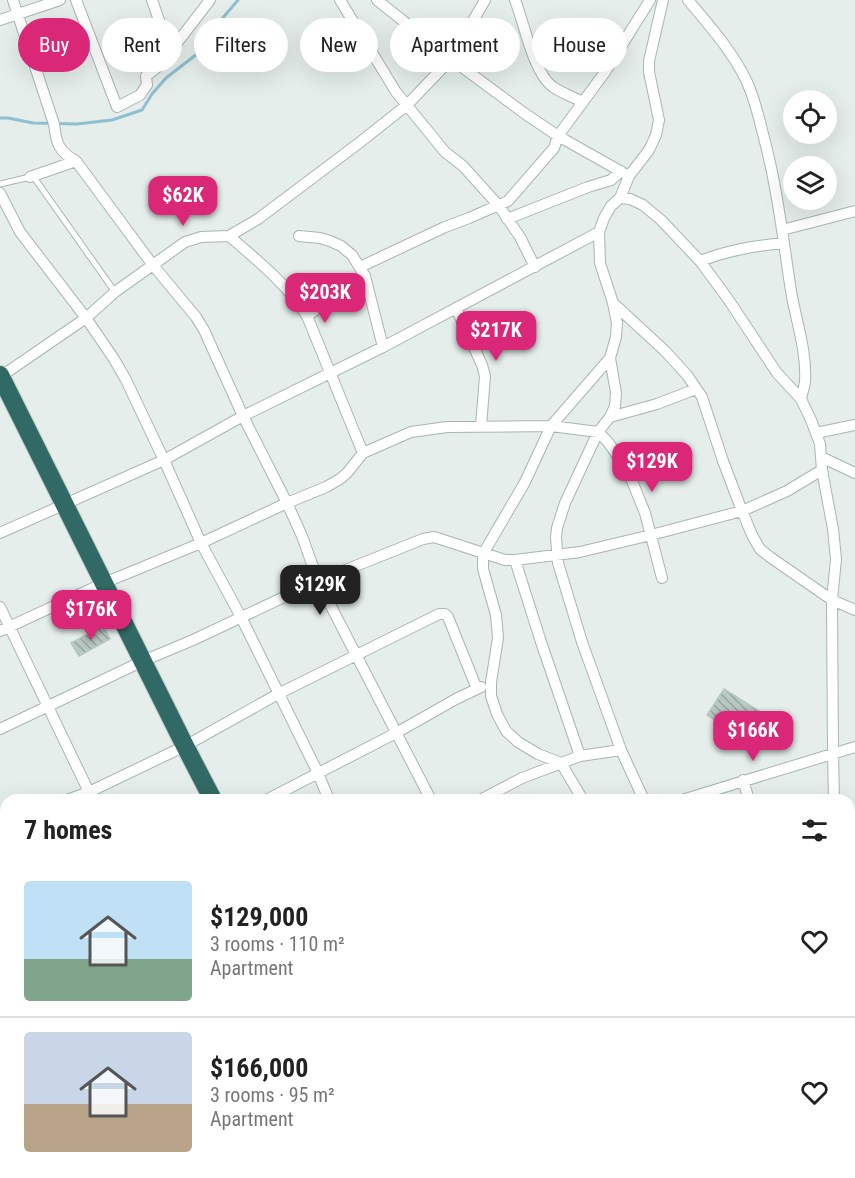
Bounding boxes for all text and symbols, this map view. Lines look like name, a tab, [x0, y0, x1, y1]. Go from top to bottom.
chip: Buy	[18, 18, 90, 72]
chip: Rent	[102, 18, 182, 72]
chip: Filters	[194, 18, 288, 72]
chip: New	[300, 18, 378, 72]
chip: Apartment	[390, 18, 520, 72]
chip: House	[532, 18, 627, 72]
map controls	[783, 90, 837, 210]
button: locate	[783, 90, 837, 144]
button: layers	[783, 156, 837, 210]
pin: $62K	[147, 176, 219, 227]
text: $62K	[162, 183, 204, 207]
pin: $203K	[283, 273, 367, 324]
text: $203K	[299, 280, 351, 304]
pin: $217K	[454, 311, 538, 362]
text: $217K	[470, 318, 522, 342]
pin: $129K	[610, 442, 694, 493]
text: $129K	[626, 449, 678, 473]
pin: $129K	[278, 565, 362, 616]
text: $129K	[294, 572, 346, 596]
pin: $176K	[49, 590, 133, 641]
text: $176K	[65, 597, 117, 621]
pin: $166K	[711, 711, 795, 762]
text: $166K	[727, 718, 779, 742]
icon: filters	[798, 814, 831, 847]
text: 7 homes	[24, 815, 112, 845]
text: $129,000	[210, 902, 308, 932]
icon: home	[72, 905, 144, 977]
icon: heart	[798, 925, 831, 958]
text: 3 rooms · 110 m²	[210, 932, 345, 956]
text: Apartment	[210, 956, 294, 980]
text: $166,000	[210, 1053, 308, 1083]
icon: home	[72, 1056, 144, 1128]
icon: heart	[798, 1076, 831, 1109]
text: 3 rooms · 95 m²	[210, 1083, 335, 1107]
text: Apartment	[210, 1107, 294, 1131]

